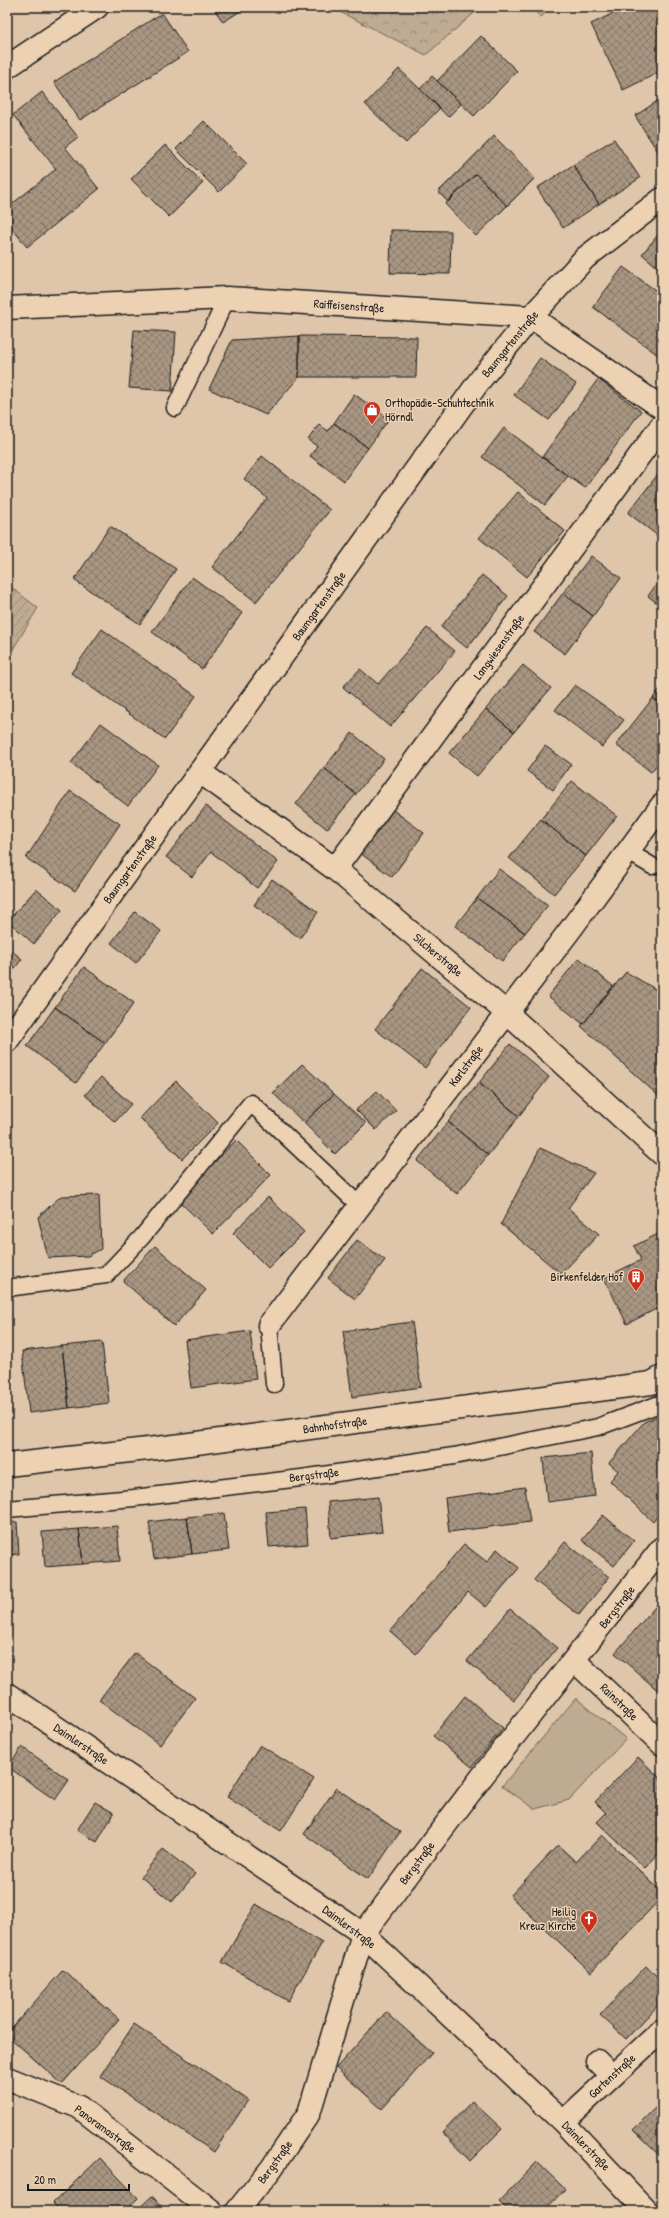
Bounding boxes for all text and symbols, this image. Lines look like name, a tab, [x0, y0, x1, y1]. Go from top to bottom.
street label: Raiffeisenstraße	[313, 295, 385, 316]
street label: Baumgartenstraße	[477, 306, 542, 381]
place label: Orthopädie-Schuhtechnik Hörndl	[385, 394, 494, 425]
shop icon: Orthopädie-Schuhtechnik Hörndl	[362, 400, 382, 425]
street label: Baumgartenstraße	[288, 567, 350, 644]
street label: Langwiesenstraße	[469, 610, 528, 683]
street label: Baumgartenstraße	[99, 830, 161, 907]
street label: Silcherstraße	[410, 929, 467, 980]
street label: Karlstraße	[444, 1041, 487, 1090]
building icon: Birkenfelder Hof	[626, 1267, 646, 1292]
place label: Birkenfelder Hof	[551, 1268, 624, 1285]
street label: Bahnhofstraße	[302, 1412, 368, 1437]
street label: Bergstraße	[288, 1463, 340, 1486]
street label: Bergstraße	[595, 1582, 639, 1632]
street label: Rainstraße	[596, 1679, 642, 1724]
street label: Daimlerstraße	[50, 1719, 112, 1768]
street label: Bergstraße	[395, 1837, 439, 1888]
street label: Daimlerstraße	[319, 1901, 380, 1952]
place label: Heilig Kreuz Kirche	[520, 1903, 576, 1934]
church icon: Heilig Kreuz Kirche	[579, 1909, 599, 1934]
street label: Gartenstraße	[584, 2049, 639, 2102]
street label: Panoramastraße	[71, 2101, 140, 2157]
street label: Daimlerstraße	[558, 2117, 615, 2174]
street label: Bergstraße	[253, 2136, 296, 2187]
scale bar	[28, 2166, 129, 2192]
text: 20 m	[34, 2171, 56, 2188]

